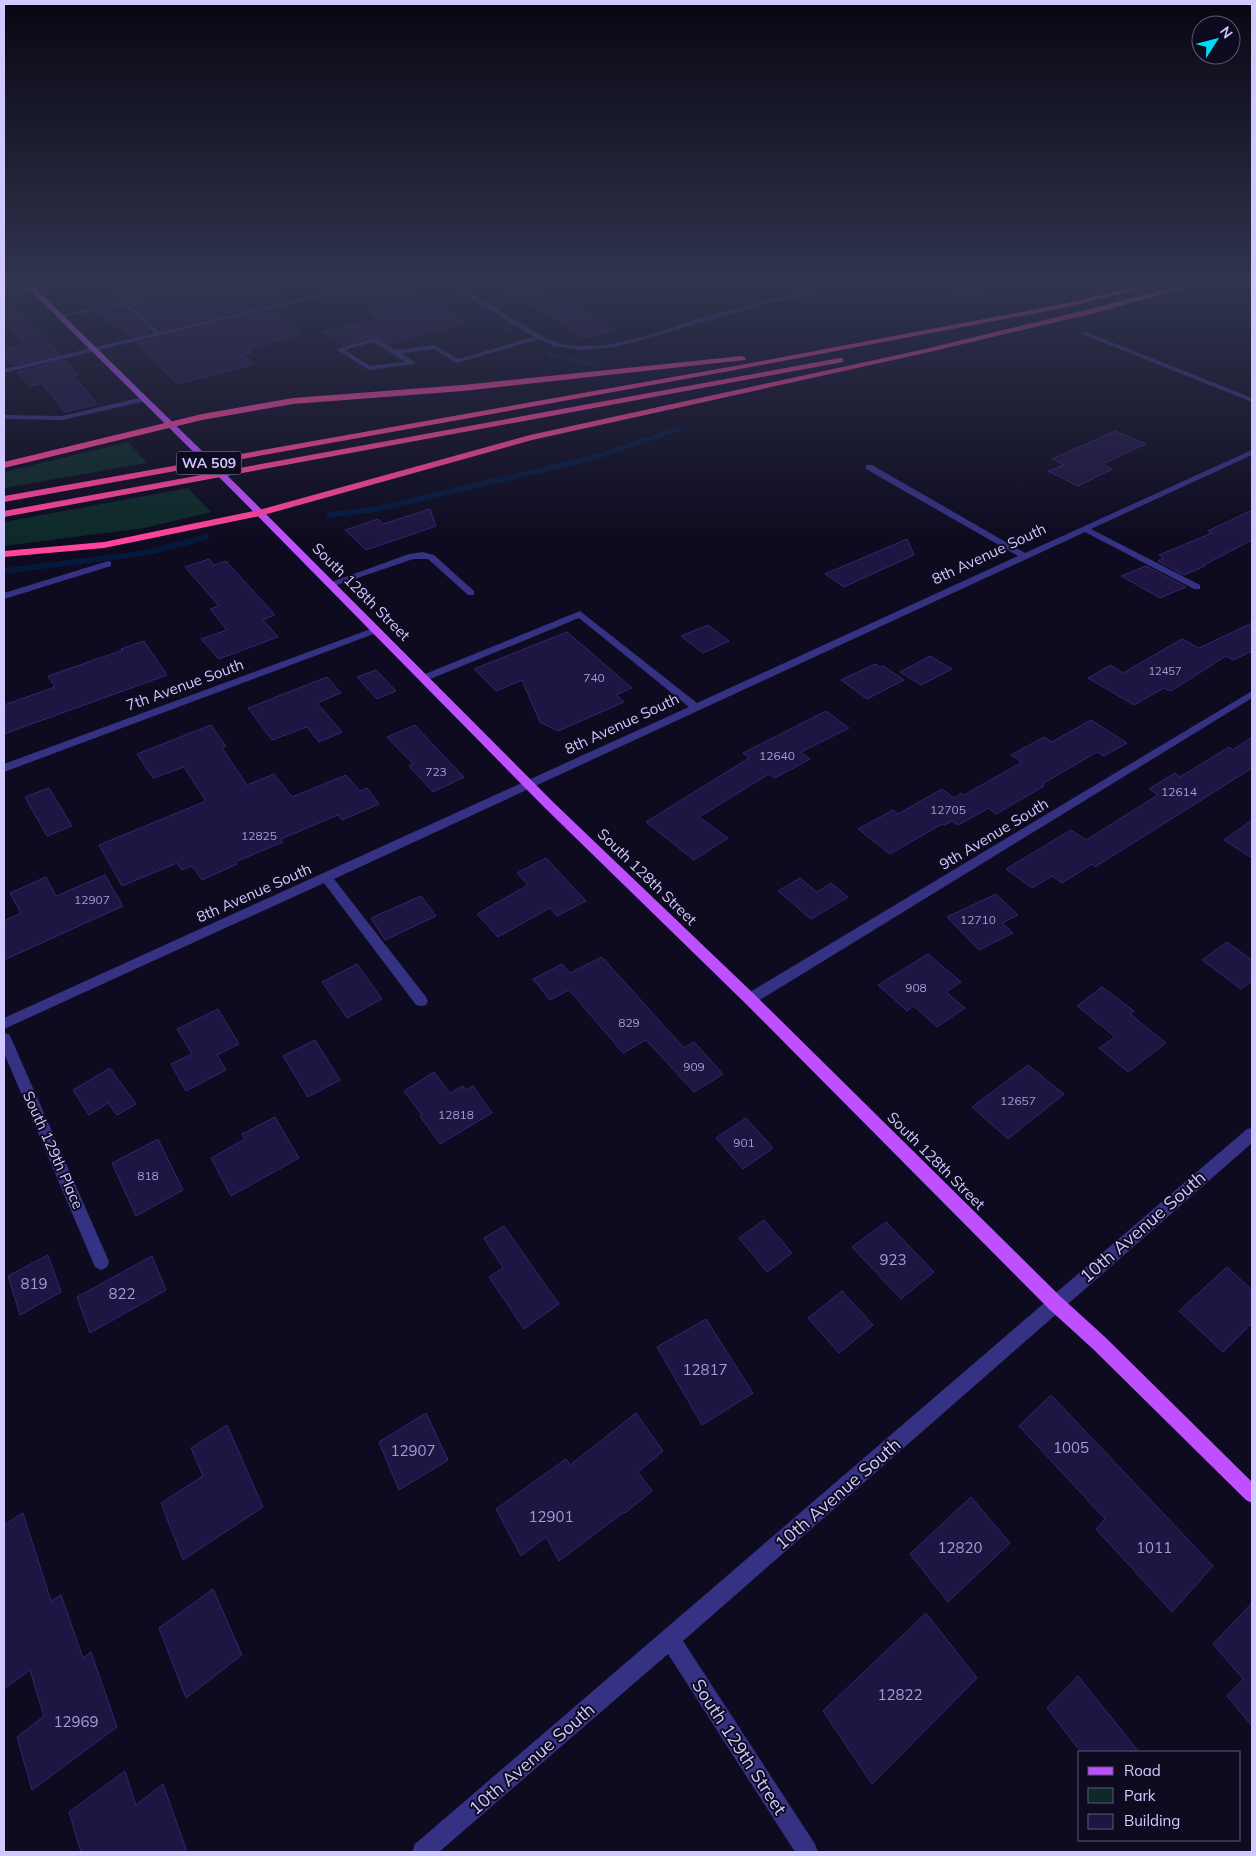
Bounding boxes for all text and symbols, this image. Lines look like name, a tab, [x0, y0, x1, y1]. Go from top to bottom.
north arrow	[1191, 15, 1241, 65]
text: N	[1216, 23, 1237, 42]
road number: WA 509	[176, 452, 242, 474]
street label: 8th Avenue South	[929, 519, 1049, 588]
street label: South 128th Street	[308, 539, 414, 645]
street label: 7th Avenue South	[123, 654, 246, 715]
house number: 12457	[1149, 664, 1182, 678]
house number: 740	[583, 670, 605, 685]
street label: 8th Avenue South	[562, 689, 682, 758]
house number: 12640	[759, 748, 795, 763]
house number: 723	[425, 764, 447, 779]
house number: 12614	[1161, 784, 1197, 799]
street label: 9th Avenue South	[936, 794, 1052, 874]
house number: 12705	[930, 802, 966, 817]
street label: South 128th Street	[594, 824, 701, 929]
house number: 12825	[241, 828, 277, 843]
street label: 8th Avenue South	[193, 859, 314, 926]
house number: 12907	[74, 892, 110, 907]
house number: 12710	[960, 912, 996, 927]
house number: 908	[905, 980, 927, 995]
house number: 829	[618, 1015, 640, 1030]
house number: 909	[683, 1059, 705, 1074]
street label: South 129th Place	[19, 1088, 88, 1212]
house number: 12657	[1000, 1093, 1036, 1108]
house number: 12818	[438, 1107, 474, 1122]
street label: South 128th Street	[883, 1108, 989, 1214]
house number: 901	[733, 1135, 755, 1150]
street label: 10th Avenue South	[1075, 1166, 1210, 1288]
house number: 818	[137, 1168, 159, 1183]
house number: 923	[879, 1250, 907, 1269]
house number: 819	[20, 1274, 48, 1293]
house number: 822	[108, 1284, 136, 1303]
house number: 12817	[682, 1360, 728, 1379]
street label: 10th Avenue South	[770, 1433, 905, 1555]
house number: 1005	[1053, 1438, 1089, 1457]
house number: 12907	[390, 1441, 436, 1460]
house number: 12901	[528, 1507, 574, 1526]
house number: 12820	[937, 1538, 983, 1557]
house number: 1011	[1136, 1538, 1172, 1557]
street label: South 129th Street	[687, 1675, 792, 1819]
house number: 12822	[877, 1685, 923, 1704]
street label: 10th Avenue South	[464, 1698, 599, 1820]
house number: 12969	[53, 1712, 99, 1731]
legend	[1078, 1751, 1241, 1841]
text: Road	[1124, 1761, 1161, 1780]
text: Park	[1124, 1786, 1156, 1805]
text: Building	[1124, 1811, 1180, 1830]

